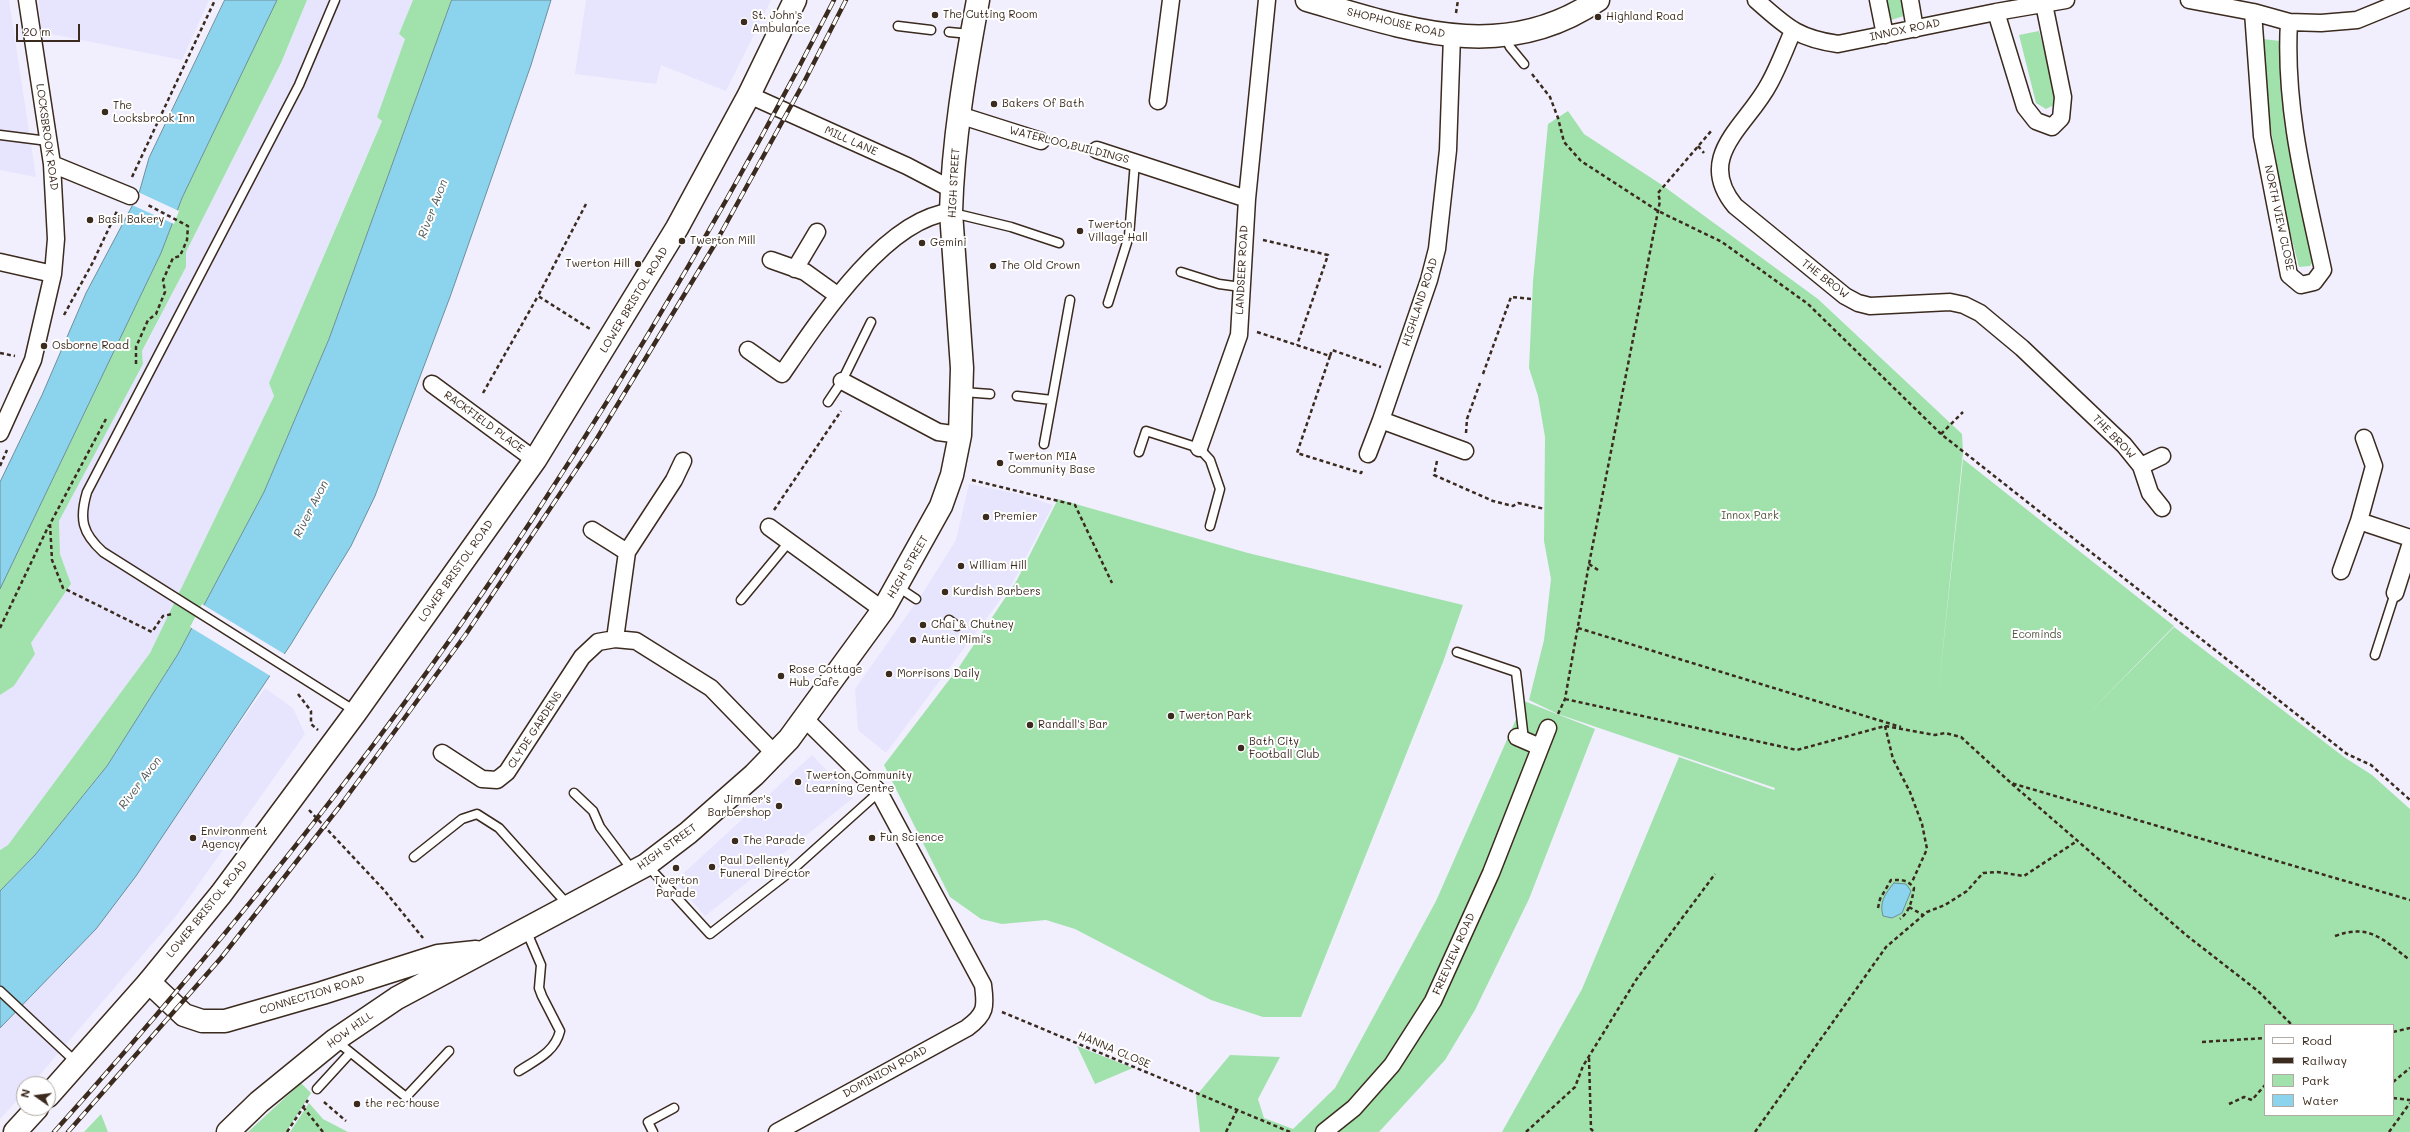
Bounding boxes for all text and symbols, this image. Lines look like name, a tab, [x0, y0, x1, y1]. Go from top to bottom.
street label: SHOPHOUSE ROAD	[1346, 5, 1446, 41]
place label: The Cutting Room	[943, 8, 1037, 22]
place label: St. John's Ambulance	[752, 9, 810, 35]
marker: The Cutting Room	[930, 10, 940, 20]
place label: Highland Road	[1606, 10, 1683, 24]
marker: Highland Road	[1593, 12, 1603, 22]
scale bar	[18, 16, 82, 42]
street label: INNOX ROAD	[1869, 16, 1941, 44]
marker: St. John's Ambulance	[739, 17, 749, 27]
text: 20 m	[23, 23, 51, 39]
street label: LOCKSBROOK ROAD	[33, 83, 61, 191]
place label: Bakers Of Bath	[1002, 97, 1084, 111]
place label: The Locksbrook Inn	[113, 99, 195, 125]
marker: Bakers Of Bath	[989, 99, 999, 109]
marker: The Locksbrook Inn	[100, 107, 110, 117]
street label: MILL LANE	[823, 123, 879, 159]
street label: WATERLOO BUILDINGS	[1008, 124, 1130, 166]
street label: HIGH STREET	[946, 148, 962, 218]
street label: NORTH VIEW CLOSE	[2261, 164, 2297, 272]
water label: River Avon	[415, 177, 451, 241]
place label: Basil Bakery	[98, 213, 164, 227]
marker: Basil Bakery	[85, 215, 95, 225]
place label: Twerton Village Hall	[1088, 218, 1148, 244]
street label: LANDSEER ROAD	[1233, 225, 1251, 315]
marker: Twerton Village Hall	[1075, 226, 1085, 236]
place label: Twerton Mill	[690, 234, 756, 248]
marker: Twerton Mill	[677, 236, 687, 246]
place label: Gemini	[930, 236, 967, 250]
marker: Gemini	[917, 238, 927, 248]
street label: LOWER BRISTOL ROAD	[597, 245, 671, 355]
street label: HIGHLAND ROAD	[1399, 256, 1441, 348]
place label: Twerton Hill	[565, 257, 630, 271]
street label: THE BROW	[1799, 257, 1851, 301]
marker: Twerton Hill	[633, 259, 643, 269]
place label: The Old Crown	[1001, 259, 1080, 273]
marker: The Old Crown	[988, 261, 998, 271]
place label: Osborne Road	[52, 339, 129, 353]
marker: Osborne Road	[39, 341, 49, 351]
street label: RACKFIELD PLACE	[441, 388, 527, 456]
street label: THE BROW	[2090, 412, 2138, 462]
place label: Twerton MIA Community Base	[1008, 450, 1095, 476]
marker: Twerton MIA Community Base	[995, 458, 1005, 468]
water label: River Avon	[290, 478, 332, 540]
park label: Innox Park	[1721, 509, 1779, 523]
place label: Premier	[994, 510, 1038, 524]
marker: Premier	[981, 512, 991, 522]
street label: LOWER BRISTOL ROAD	[416, 518, 496, 624]
street label: HIGH STREET	[885, 533, 931, 601]
place label: William Hill	[969, 559, 1027, 573]
marker: William Hill	[956, 561, 966, 571]
place label: Kurdish Barbers	[953, 585, 1041, 599]
marker: Kurdish Barbers	[940, 587, 950, 597]
place label: Chai & Chutney	[931, 618, 1014, 632]
marker: Chai & Chutney	[918, 620, 928, 630]
park label: Ecominds	[2012, 628, 2062, 642]
place label: Auntie Mimi's	[921, 633, 991, 647]
marker: Auntie Mimi's	[908, 635, 918, 645]
place label: Rose Cottage Hub Cafe	[789, 663, 862, 689]
place label: Morrisons Daily	[897, 667, 980, 681]
marker: Morrisons Daily	[884, 669, 894, 679]
marker: Rose Cottage Hub Cafe	[776, 671, 786, 681]
street label: CLYDE GARDENS	[505, 689, 565, 771]
place label: Twerton Park	[1179, 709, 1252, 723]
marker: Twerton Park	[1166, 711, 1176, 721]
place label: Randall's Bar	[1038, 718, 1108, 732]
marker: Randall's Bar	[1025, 720, 1035, 730]
place label: Bath City Football Club	[1249, 735, 1320, 761]
marker: Bath City Football Club	[1236, 743, 1246, 753]
water label: River Avon	[116, 754, 164, 812]
place label: Twerton Community Learning Centre	[806, 769, 912, 795]
marker: Twerton Community Learning Centre	[793, 777, 803, 787]
place label: Jimmer's Barbershop	[708, 793, 771, 819]
marker: Jimmer's Barbershop	[774, 801, 784, 811]
street label: HIGH STREET	[635, 821, 699, 873]
place label: Environment Agency	[201, 825, 267, 851]
place label: Fun Science	[880, 831, 944, 845]
marker: Environment Agency	[188, 833, 198, 843]
marker: Fun Science	[867, 833, 877, 843]
place label: The Parade	[743, 834, 805, 848]
marker: The Parade	[730, 836, 740, 846]
place label: Paul Dellenty Funeral Director	[720, 854, 810, 880]
street label: LOWER BRISTOL ROAD	[164, 858, 250, 960]
marker: Paul Dellenty Funeral Director	[707, 862, 717, 872]
marker: Twerton Parade	[671, 863, 681, 873]
place label: Twerton Parade	[654, 874, 698, 900]
street label: FREEVIEW ROAD	[1430, 911, 1478, 997]
street label: CONNECTION ROAD	[258, 973, 366, 1017]
street label: HOW HILL	[324, 1009, 376, 1051]
legend	[2264, 1024, 2394, 1116]
street label: HANNA CLOSE	[1076, 1029, 1152, 1071]
text: Road	[2302, 1032, 2332, 1048]
street label: DOMINION ROAD	[841, 1043, 929, 1101]
text: Railway	[2302, 1052, 2347, 1068]
text: Park	[2302, 1072, 2329, 1088]
north arrow	[16, 1076, 56, 1116]
text: N	[17, 1087, 33, 1099]
text: Water	[2302, 1092, 2339, 1108]
place label: the rec house	[365, 1097, 440, 1111]
marker: the rec house	[352, 1099, 362, 1109]

